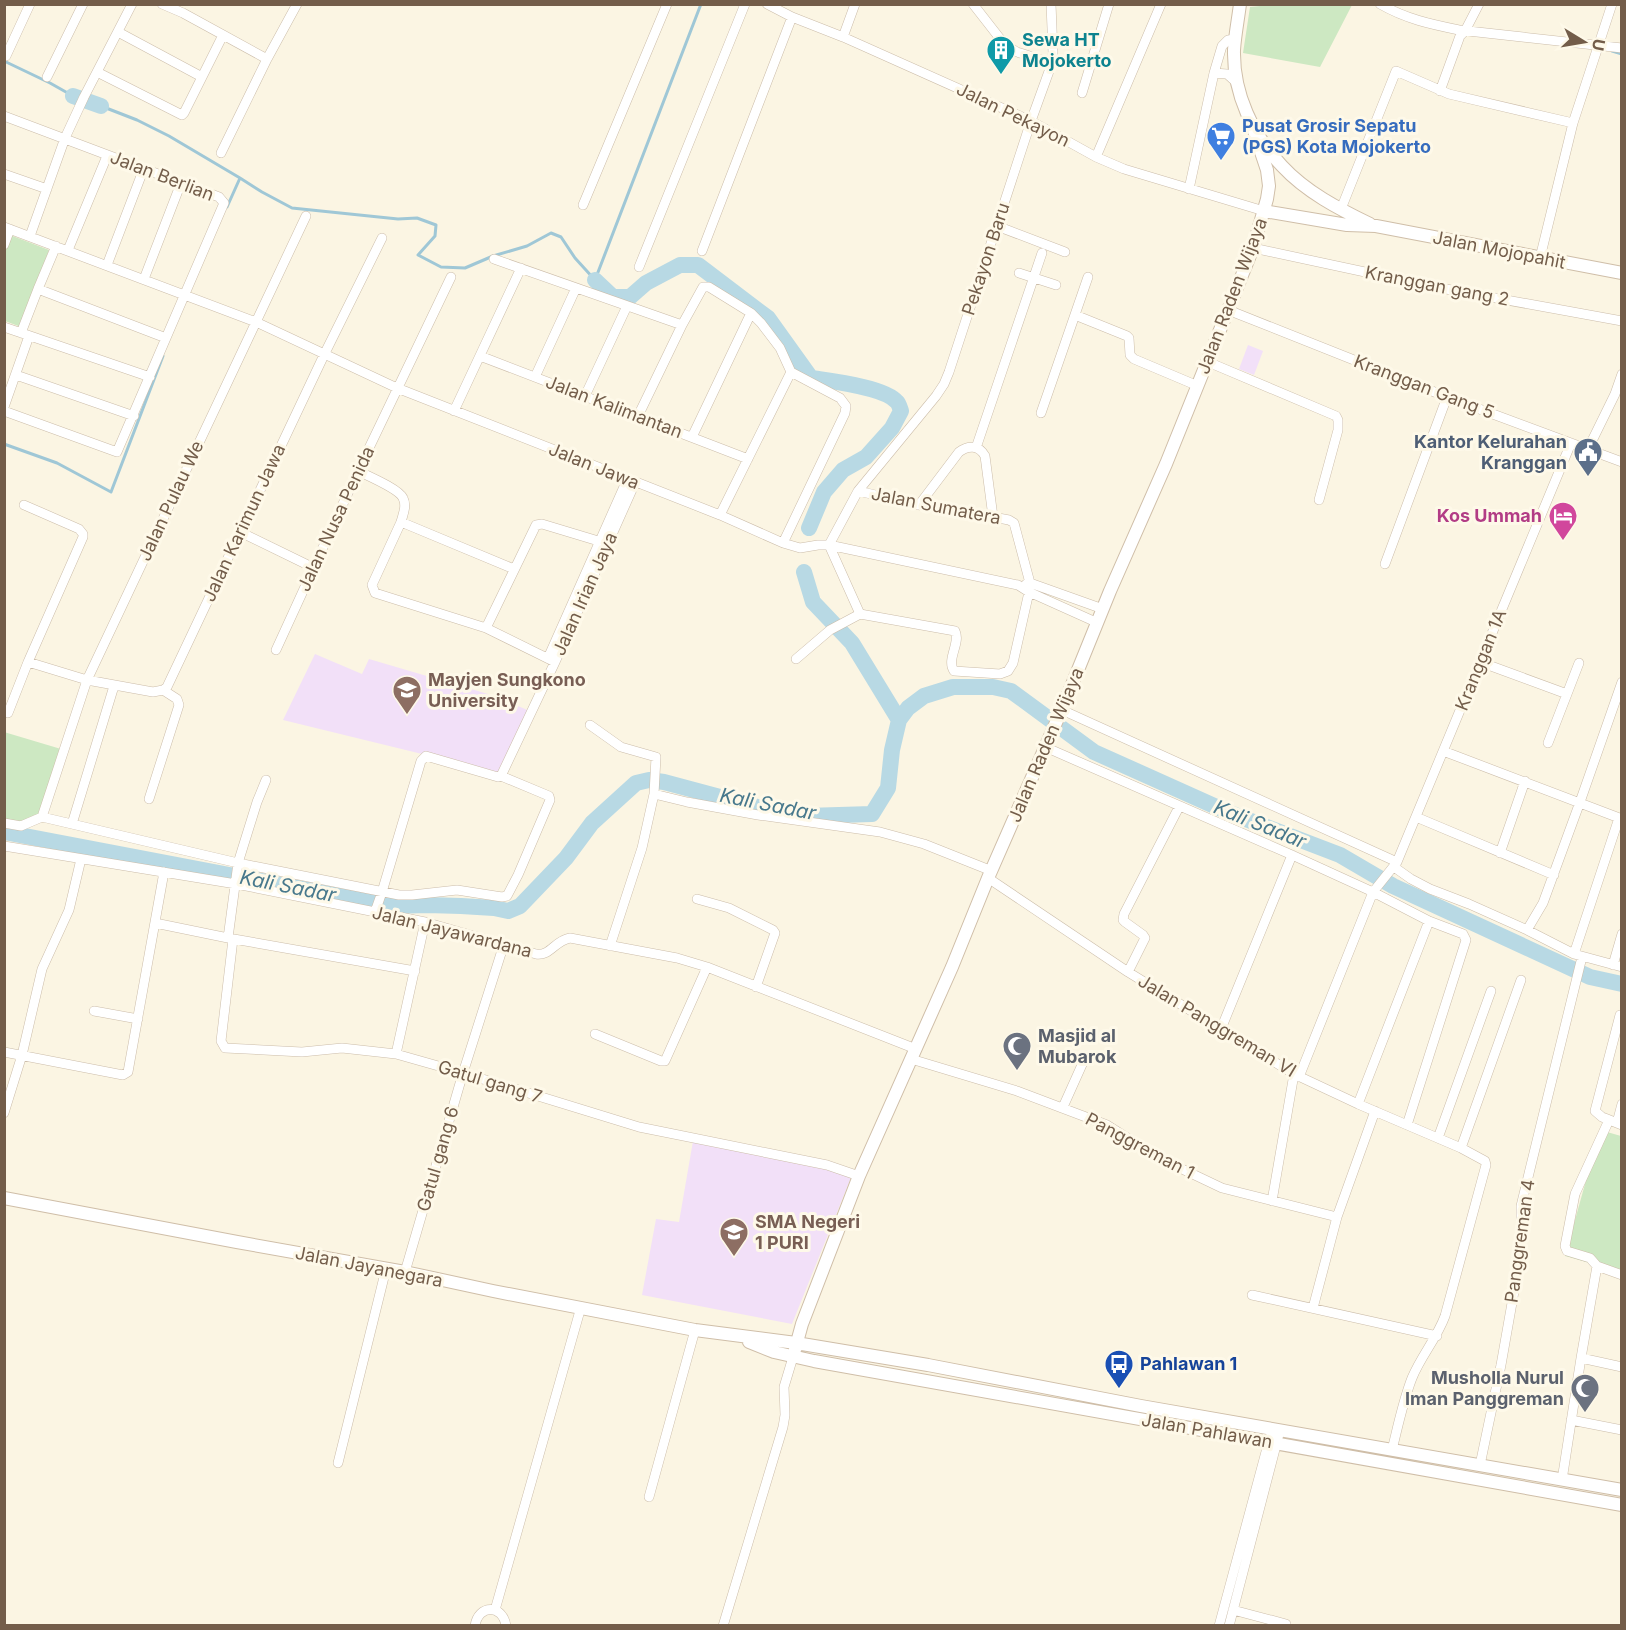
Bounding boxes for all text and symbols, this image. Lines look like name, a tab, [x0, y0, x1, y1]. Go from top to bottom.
north arrow	[1554, 12, 1614, 72]
place label: Sewa HT Mojokerto	[1022, 29, 1112, 71]
building icon: Sewa HT Mojokerto	[985, 34, 1017, 76]
text: U	[1588, 37, 1610, 53]
street label: Jalan Pekayon	[953, 78, 1073, 151]
place label: Pusat Grosir Sepatu (PGS) Kota Mojokerto	[1242, 115, 1431, 157]
supermarket icon: Pusat Grosir Sepatu (PGS) Kota Mojokerto	[1205, 120, 1237, 162]
street label: Jalan Berlian	[107, 146, 217, 205]
street label: Pekayon Baru	[957, 200, 1014, 318]
street label: Jalan Raden Wijaya	[1192, 215, 1271, 377]
street label: Jalan Mojopahit	[1431, 226, 1567, 273]
street label: Kranggan gang 2	[1363, 261, 1511, 310]
street label: Kranggan Gang 5	[1351, 350, 1497, 423]
street label: Jalan Kalimantan	[543, 371, 685, 442]
place label: Kantor Kelurahan Kranggan	[1414, 431, 1567, 473]
public building icon: Kantor Kelurahan Kranggan	[1572, 436, 1604, 478]
street label: Jalan Pulau We	[134, 437, 208, 564]
street label: Jalan Jawa	[546, 438, 643, 493]
street label: Jalan Karimun Jawa	[198, 441, 289, 605]
street label: Jalan Nusa Penida	[293, 443, 378, 595]
street label: Jalan Sumatera	[869, 483, 1003, 528]
hotel icon: Kos Ummah	[1547, 500, 1579, 542]
place label: Kos Ummah	[1437, 505, 1542, 526]
street label: Jalan Irian Jaya	[548, 529, 621, 659]
street label: Kranggan 1A	[1451, 606, 1510, 713]
street label: Jalan Raden Wijaya	[1003, 664, 1088, 825]
place label: Mayjen Sungkono University	[428, 669, 586, 711]
school or university icon: Mayjen Sungkono University	[391, 674, 423, 716]
water label: Kali Sadar	[718, 783, 819, 825]
water label: Kali Sadar	[1210, 795, 1310, 854]
water label: Kali Sadar	[238, 865, 339, 907]
street label: Jalan Jayawardana	[370, 901, 534, 962]
street label: Jalan Panggreman VI	[1134, 970, 1300, 1081]
place label: Masjid al Mubarok	[1038, 1025, 1117, 1067]
mosque icon: Masjid al Mubarok	[1001, 1030, 1033, 1072]
street label: Gatul gang 7	[436, 1056, 545, 1107]
street label: Gatul gang 6	[412, 1104, 463, 1214]
street label: Panggreman 1	[1082, 1108, 1198, 1183]
street label: Panggreman 4	[1500, 1178, 1539, 1304]
place label: SMA Negeri 1 PURI	[755, 1211, 860, 1253]
school or university icon: SMA Negeri 1 PURI	[718, 1216, 750, 1258]
street label: Jalan Jayanegara	[293, 1242, 445, 1291]
bus stop icon: Pahlawan 1	[1103, 1348, 1135, 1390]
place label: Pahlawan 1	[1140, 1353, 1237, 1374]
place label: Musholla Nurul Iman Panggreman	[1405, 1367, 1564, 1409]
mosque icon: Musholla Nurul Iman Panggreman	[1569, 1372, 1601, 1414]
street label: Jalan Pahlawan	[1140, 1409, 1274, 1452]

